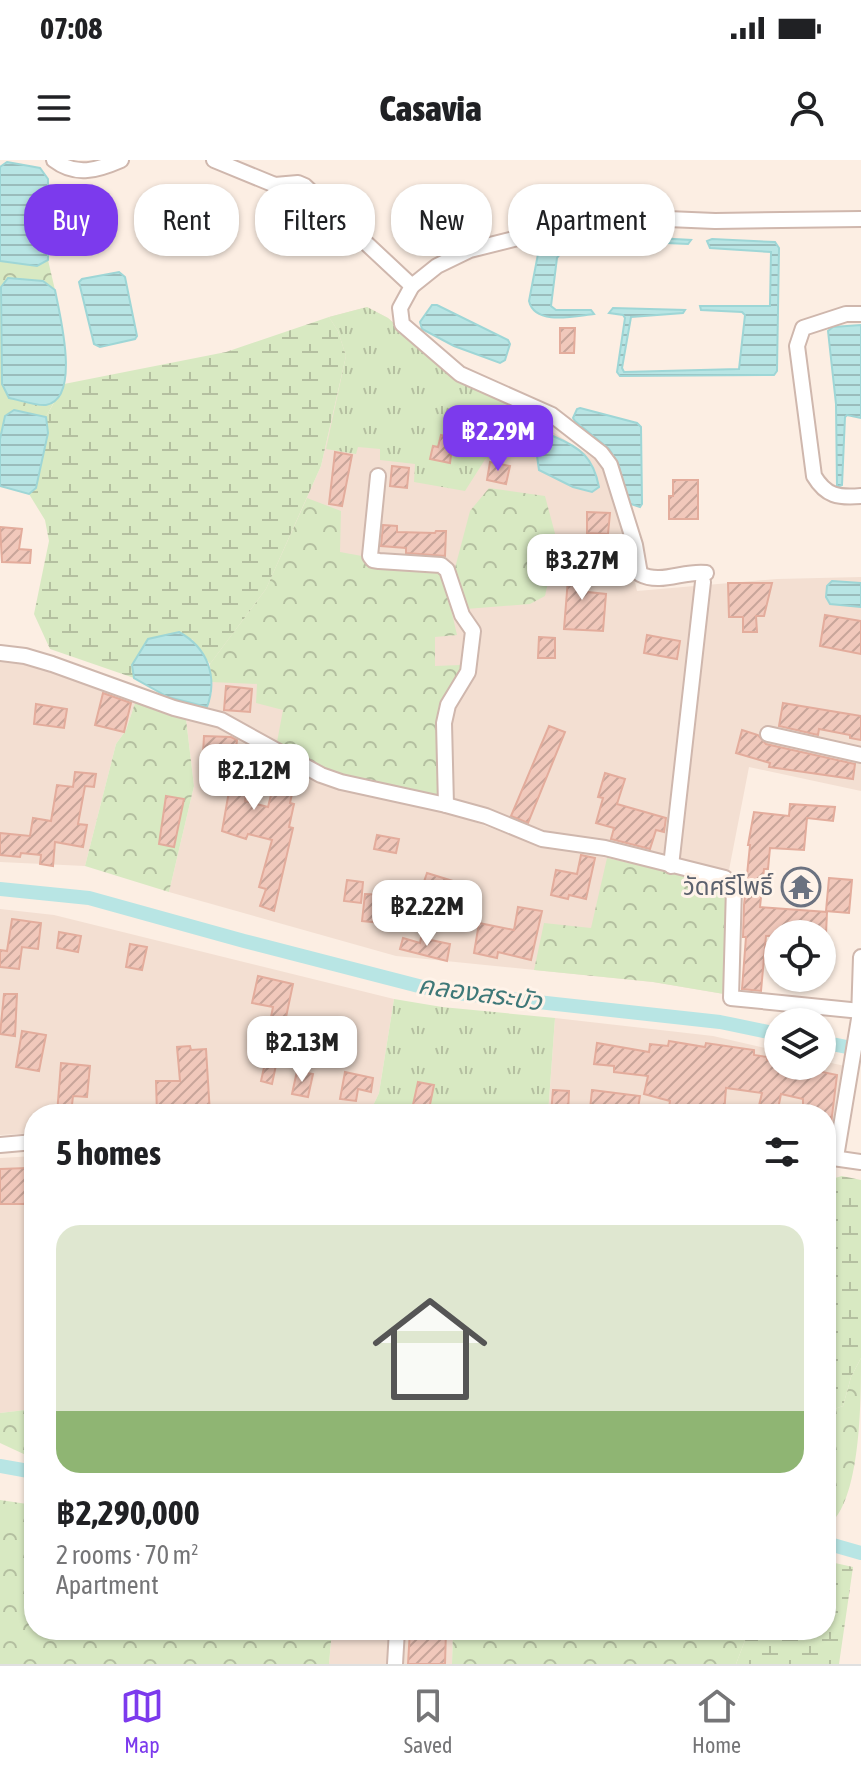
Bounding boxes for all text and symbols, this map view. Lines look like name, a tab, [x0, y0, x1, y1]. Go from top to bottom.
text: 07:08	[40, 11, 102, 45]
icon: menu	[32, 86, 76, 130]
icon: person	[785, 86, 829, 130]
text: Casavia	[379, 87, 482, 129]
chip: Buy	[24, 184, 118, 256]
chip: Rent	[134, 184, 239, 256]
chip: Filters	[255, 184, 375, 256]
chip: New	[391, 184, 492, 256]
chip: Apartment	[508, 184, 675, 256]
pin: ฿2.29M	[433, 405, 563, 473]
text: ฿2.29M	[461, 416, 535, 446]
pin: ฿3.27M	[517, 534, 647, 602]
text: ฿3.27M	[545, 545, 619, 575]
pin: ฿2.12M	[189, 744, 319, 812]
text: ฿2.12M	[217, 755, 291, 785]
temple icon: วัดศรีโพธิ์	[780, 866, 822, 908]
place label: วัดศรีโพธิ์	[683, 872, 773, 900]
pin: ฿2.22M	[362, 880, 492, 948]
text: ฿2.22M	[390, 891, 464, 921]
map controls	[764, 920, 836, 1080]
button: locate	[764, 920, 836, 992]
water label: คลองสระบัว	[416, 969, 545, 1017]
button: layers	[764, 1008, 836, 1080]
pin: ฿2.13M	[237, 1016, 367, 1084]
text: ฿2.13M	[265, 1027, 339, 1057]
icon: filters	[760, 1130, 804, 1174]
text: 5 homes	[56, 1133, 161, 1172]
icon: home	[358, 1277, 502, 1421]
text: ฿2,290,000	[56, 1493, 200, 1532]
text: 2 rooms · 70 m²	[56, 1540, 198, 1570]
text: Apartment	[56, 1570, 159, 1600]
tab: Map	[120, 1684, 164, 1758]
tab: Saved	[404, 1684, 452, 1758]
tab: Home	[692, 1684, 741, 1758]

